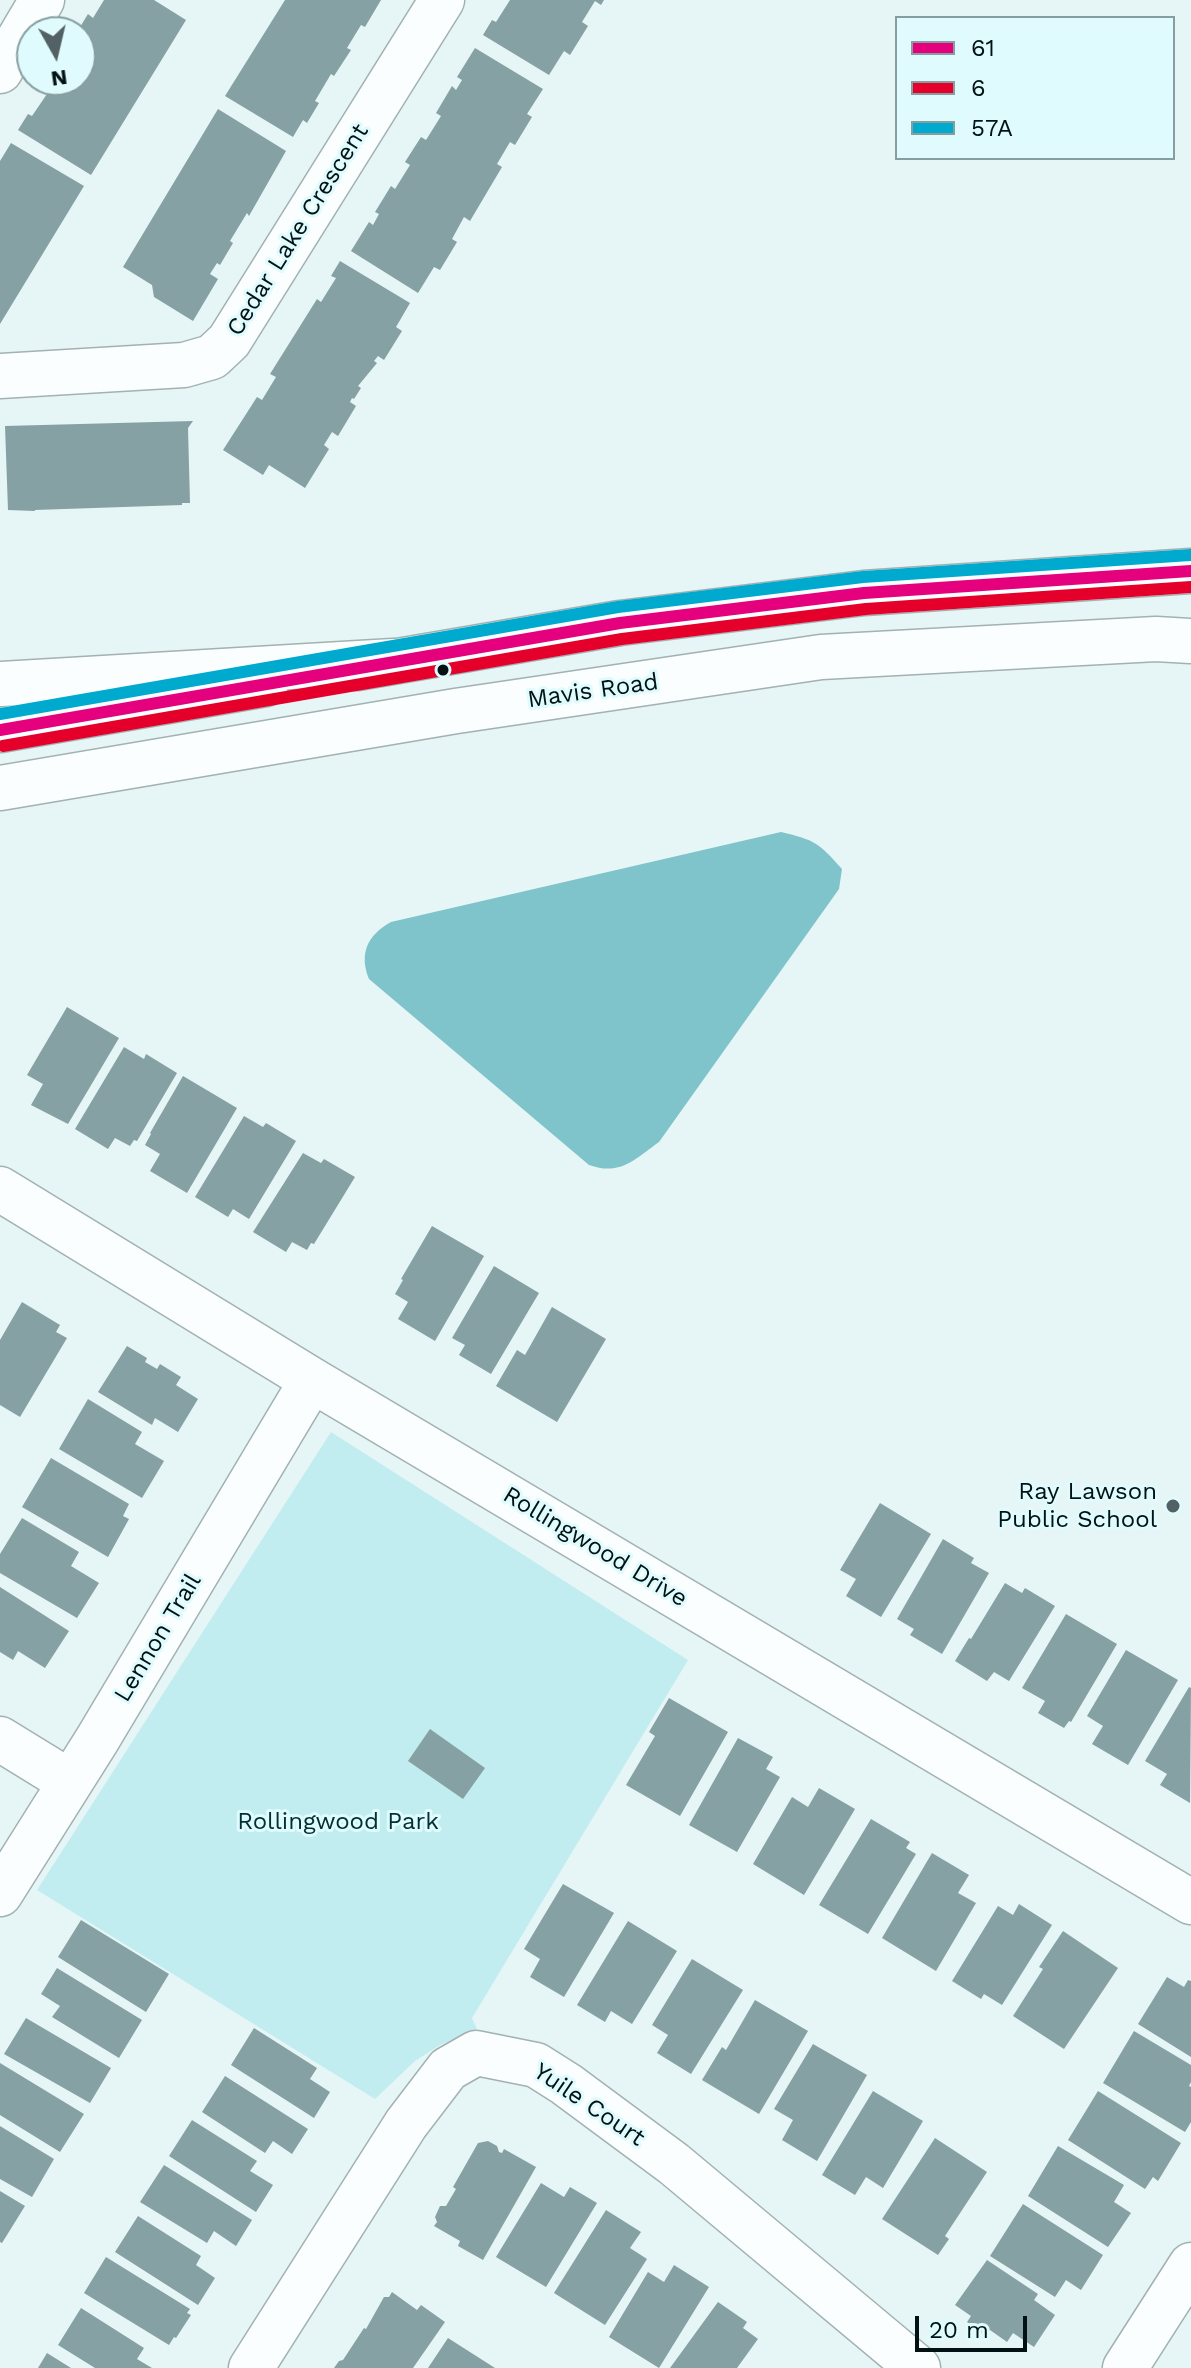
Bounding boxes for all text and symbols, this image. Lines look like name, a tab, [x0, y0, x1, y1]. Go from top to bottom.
north arrow	[16, 16, 96, 96]
legend	[895, 16, 1175, 160]
text: 61	[971, 34, 995, 62]
text: N	[49, 65, 69, 92]
text: 6	[971, 74, 986, 102]
text: 57A	[971, 114, 1013, 142]
street label: Cedar Lake Crescent	[221, 119, 375, 341]
unlabelled marker	[435, 662, 451, 678]
street label: Mavis Road	[526, 668, 660, 714]
place label: Ray Lawson Public School	[997, 1478, 1157, 1534]
street label: Rollingwood Drive	[498, 1481, 692, 1613]
marker: Ray Lawson Public School	[1164, 1497, 1182, 1515]
street label: Lennon Trail	[108, 1569, 208, 1707]
park label: Rollingwood Park	[237, 1808, 439, 1836]
street label: Yuile Court	[528, 2057, 650, 2153]
scale bar	[919, 2300, 1031, 2350]
text: 20 m	[929, 2316, 989, 2344]

